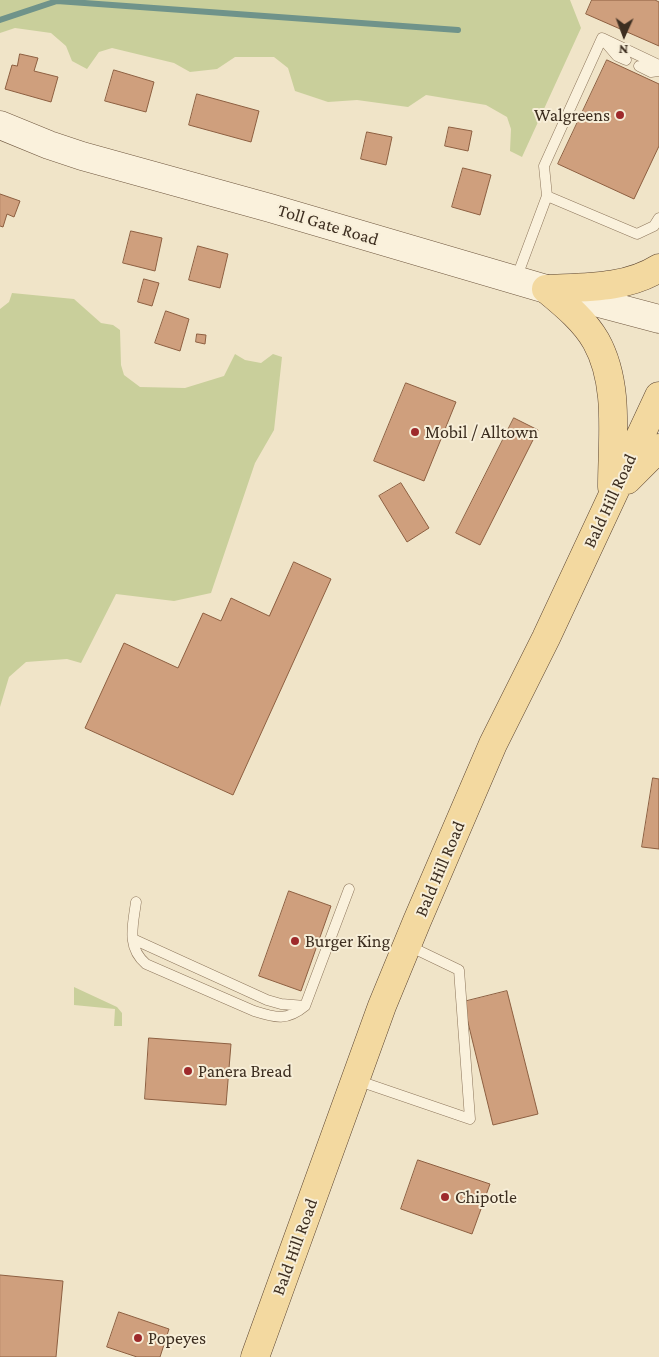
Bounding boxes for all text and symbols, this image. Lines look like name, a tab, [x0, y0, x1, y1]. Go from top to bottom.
north arrow	[599, 10, 649, 60]
text: N	[618, 42, 629, 58]
place label: Walgreens	[534, 104, 610, 126]
marker: Walgreens	[614, 109, 626, 121]
street label: Toll Gate Road	[275, 199, 381, 251]
place label: Mobil / Alltown	[425, 421, 538, 443]
marker: Mobil / Alltown	[409, 426, 421, 438]
street label: Bald Hill Road	[579, 450, 641, 552]
street label: Bald Hill Road	[410, 818, 470, 920]
place label: Burger King	[305, 930, 390, 952]
marker: Burger King	[289, 935, 301, 947]
place label: Panera Bread	[198, 1060, 292, 1082]
marker: Panera Bread	[182, 1065, 194, 1077]
place label: Chipotle	[455, 1186, 517, 1208]
marker: Chipotle	[439, 1191, 451, 1203]
street label: Bald Hill Road	[267, 1196, 323, 1298]
place label: Popeyes	[148, 1327, 206, 1349]
marker: Popeyes	[132, 1332, 144, 1344]

